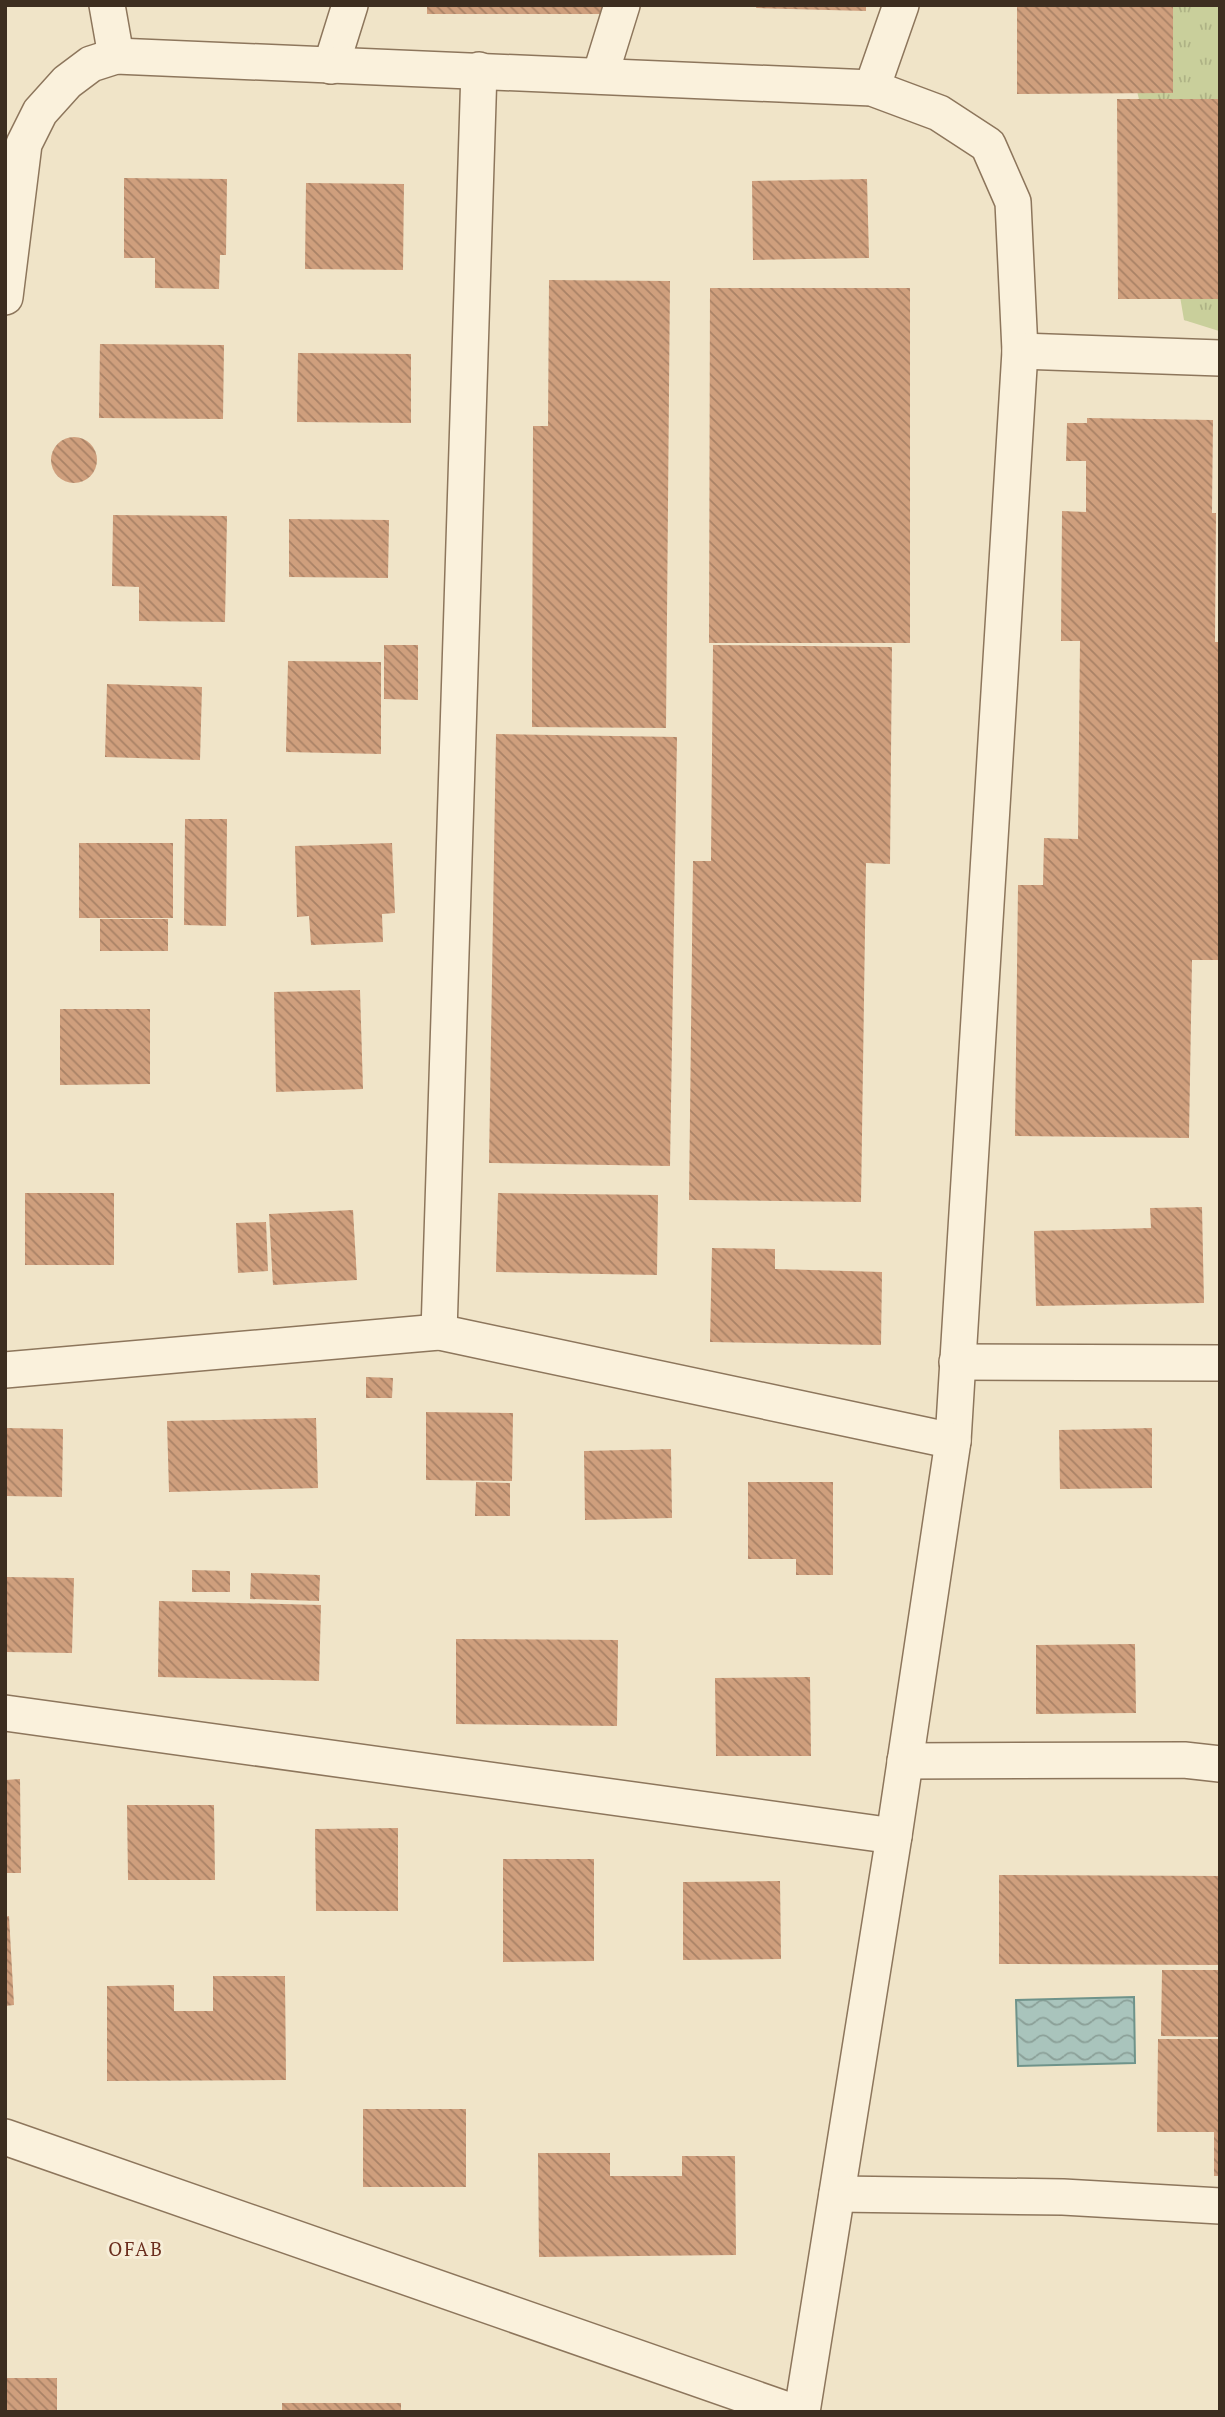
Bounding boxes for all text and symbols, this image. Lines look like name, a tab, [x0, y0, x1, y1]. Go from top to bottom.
district label: OFAB	[108, 2236, 164, 2261]

